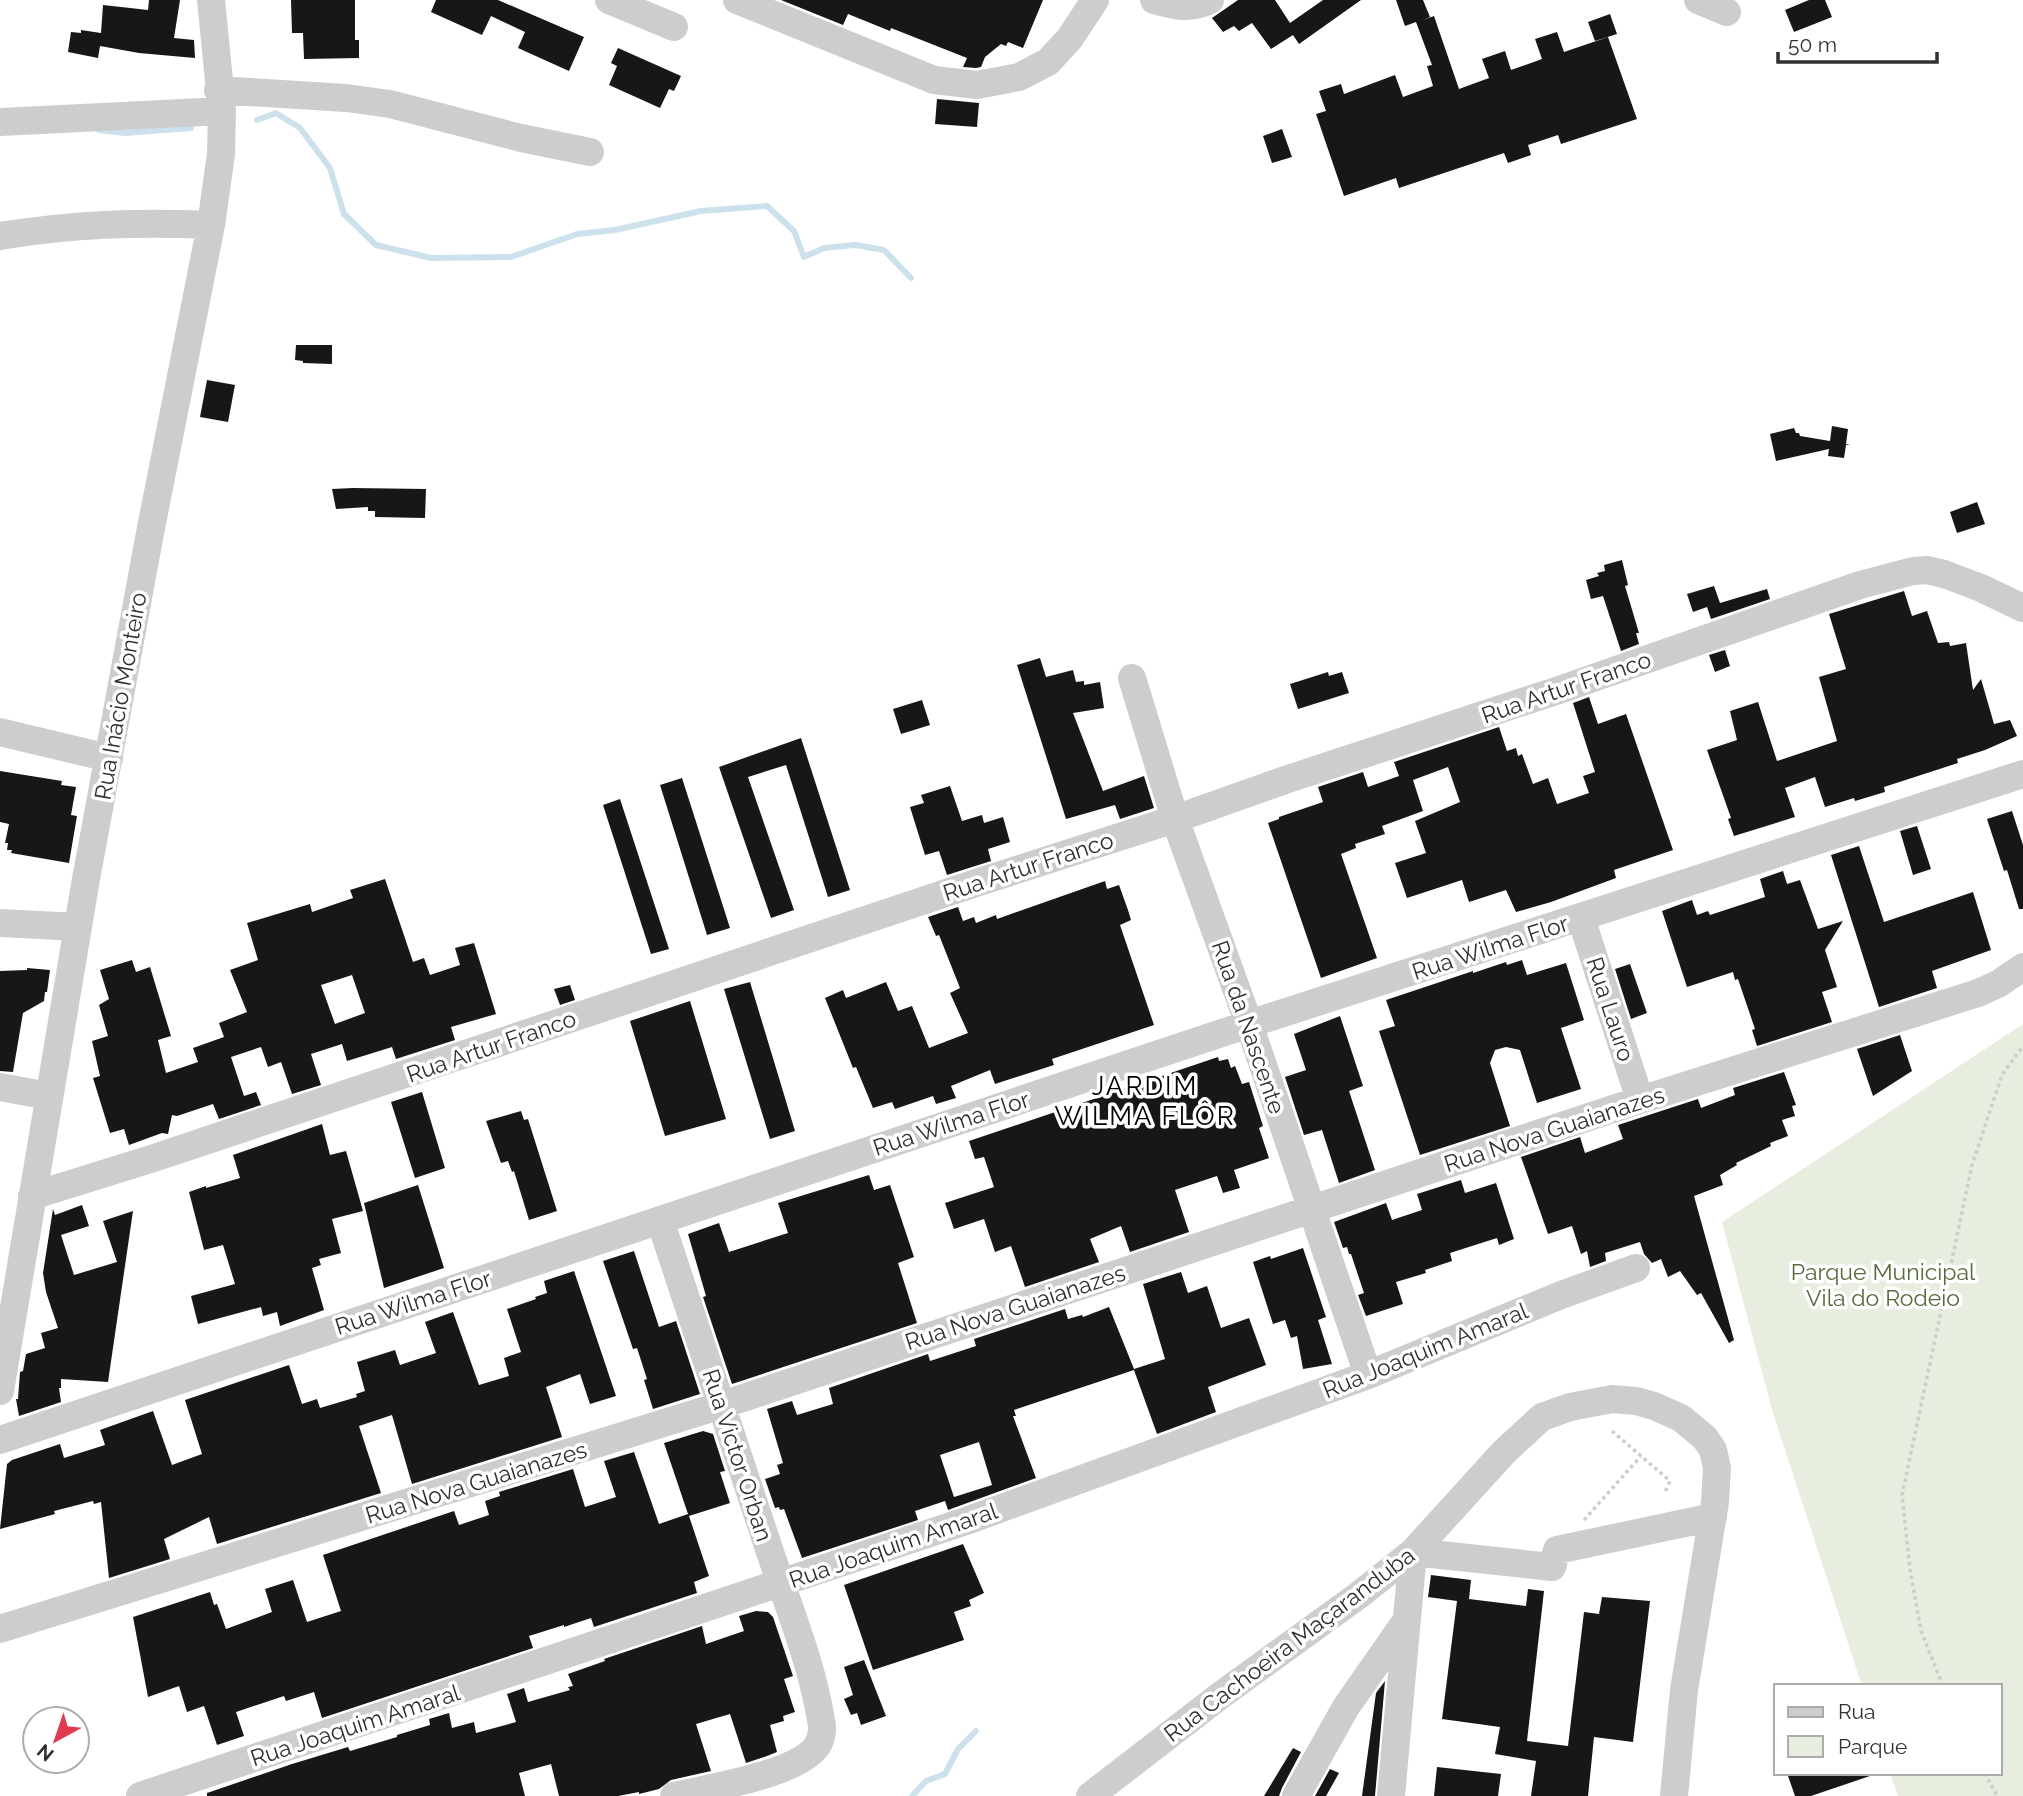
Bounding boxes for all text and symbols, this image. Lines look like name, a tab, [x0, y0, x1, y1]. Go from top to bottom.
scale bar	[1778, 21, 1937, 65]
text: 50 m	[1788, 32, 1837, 57]
street label: Rua Inácio Monteiro	[88, 590, 152, 802]
street label: Rua Artur Franco	[1478, 645, 1654, 729]
street label: Rua Artur Franco	[939, 826, 1117, 906]
street label: Rua Wilma Flor	[1409, 909, 1571, 985]
street label: Rua da Nascente	[1207, 937, 1291, 1117]
street label: Rua Lauro	[1581, 954, 1641, 1064]
street label: Rua Artur Franco	[403, 1004, 579, 1088]
district label: JARDIM WILMA FLÔR	[1054, 1071, 1236, 1131]
street label: Rua Nova Guaianazes	[1440, 1081, 1668, 1177]
street label: Rua Wilma Flor	[870, 1085, 1032, 1161]
park label: Parque Municipal Vila do Rodeio	[1791, 1258, 1976, 1311]
street label: Rua Nova Guaianazes	[901, 1259, 1129, 1355]
street label: Rua Wilma Flor	[332, 1264, 494, 1340]
street label: Rua Joaquim Amaral	[1319, 1296, 1532, 1403]
street label: Rua Victor Orban	[697, 1366, 779, 1544]
street label: Rua Nova Guaianazes	[362, 1435, 590, 1529]
street label: Rua Joaquim Amaral	[785, 1496, 1001, 1593]
street label: Rua Cachoeira Maçaranduba	[1159, 1541, 1419, 1747]
street label: Rua Joaquim Amaral	[247, 1678, 464, 1772]
legend	[1774, 1684, 2002, 1775]
text: Rua	[1838, 1699, 1875, 1724]
north arrow	[21, 1705, 91, 1775]
text: Parque	[1838, 1734, 1907, 1759]
text: N	[32, 1740, 58, 1766]

